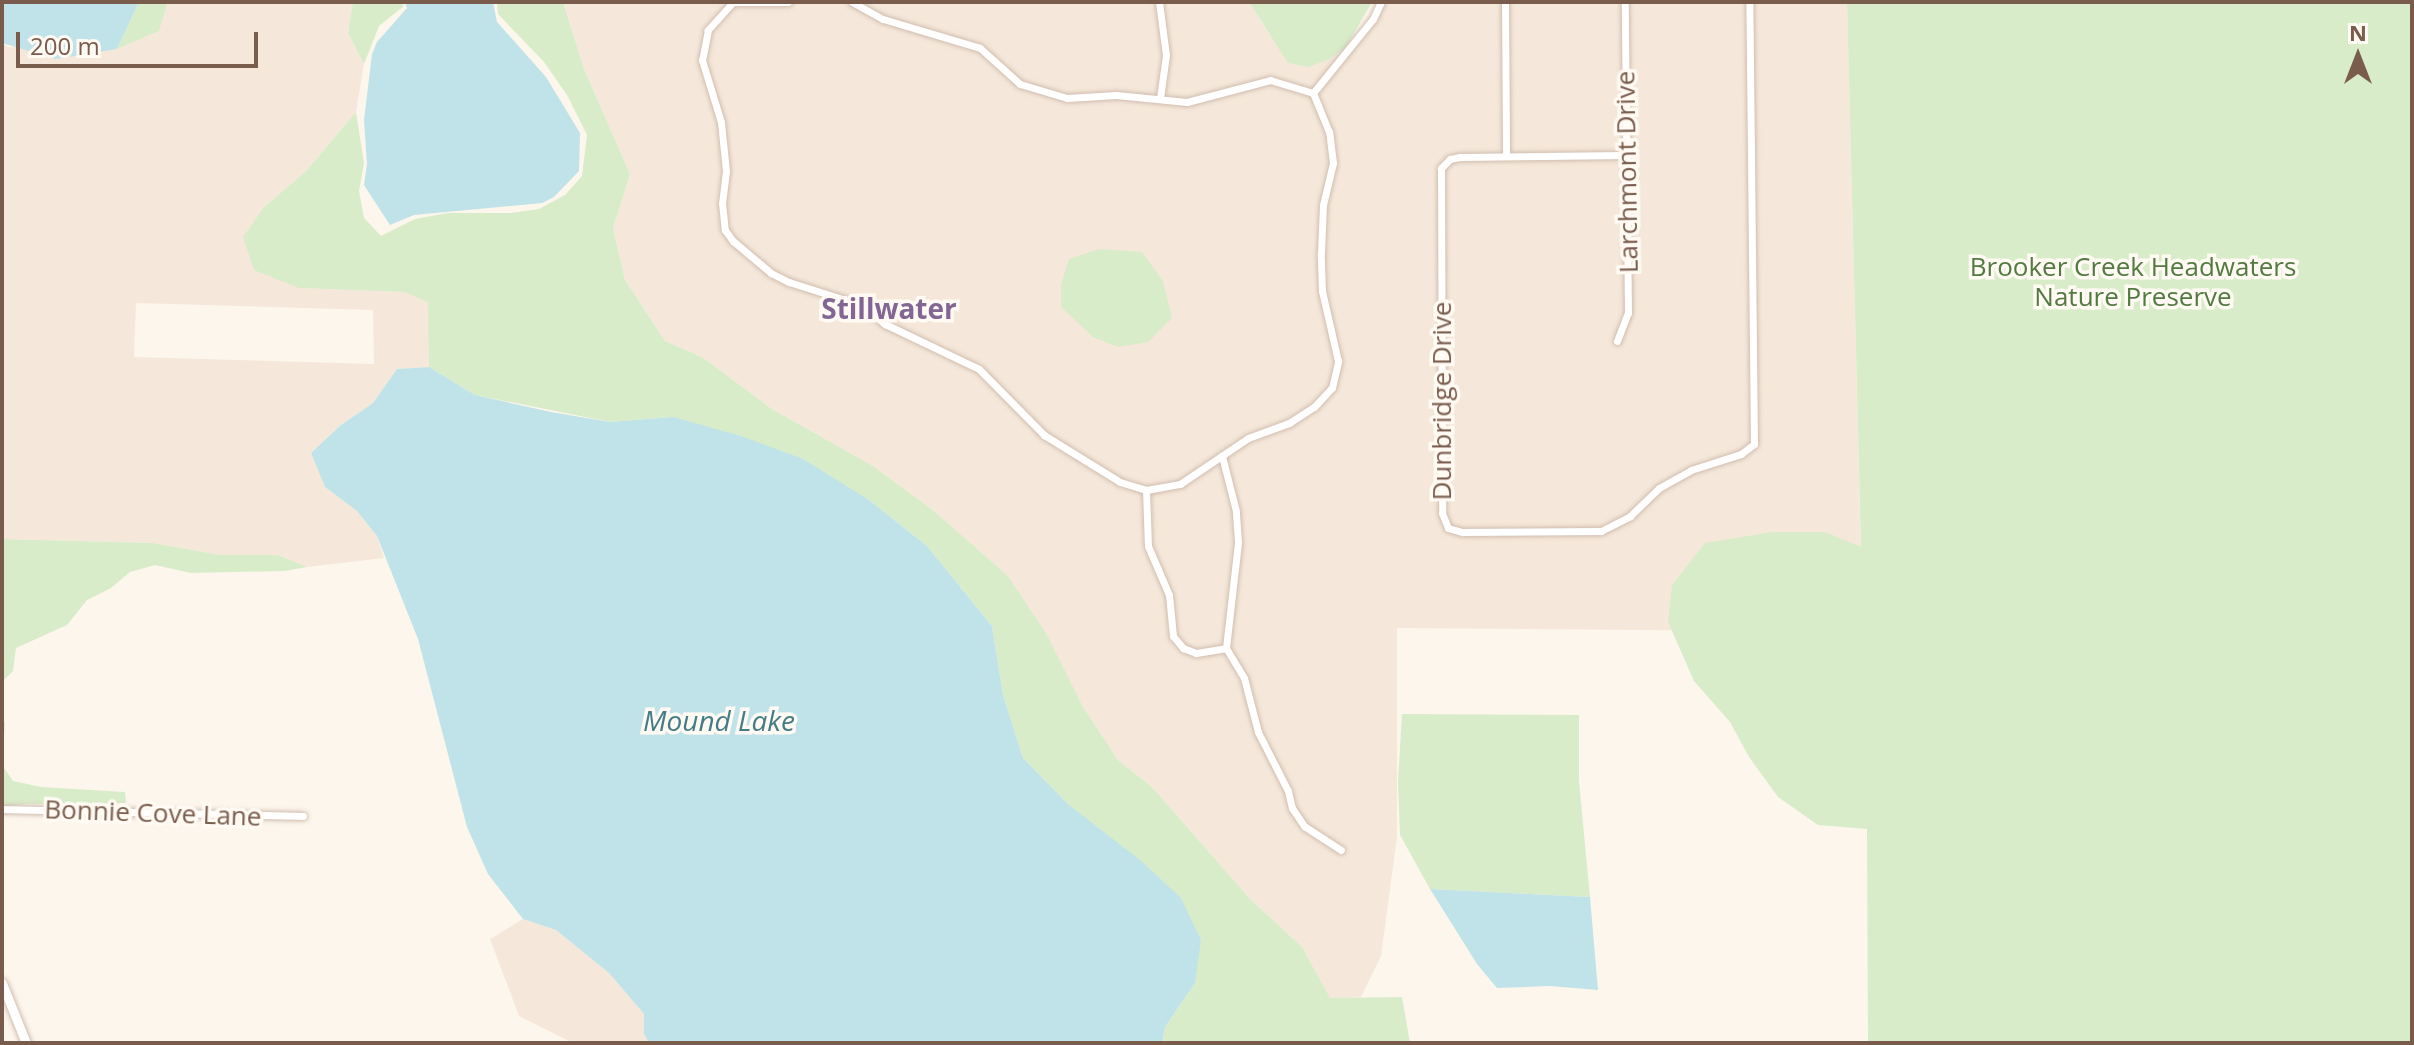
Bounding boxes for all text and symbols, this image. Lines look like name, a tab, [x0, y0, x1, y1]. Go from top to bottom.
scale bar	[20, 16, 262, 66]
north arrow	[2318, 16, 2398, 96]
text: N	[2349, 17, 2367, 47]
text: 200 m	[30, 29, 100, 62]
street label: Larchmont Drive	[1610, 71, 1644, 273]
park label: Brooker Creek Headwaters Nature Preserve	[1970, 251, 2296, 312]
district label: Stillwater	[821, 291, 957, 325]
street label: Dunbridge Drive	[1426, 302, 1458, 500]
water label: Mound Lake	[643, 703, 795, 737]
street label: Bonnie Cove Lane	[44, 794, 262, 832]

